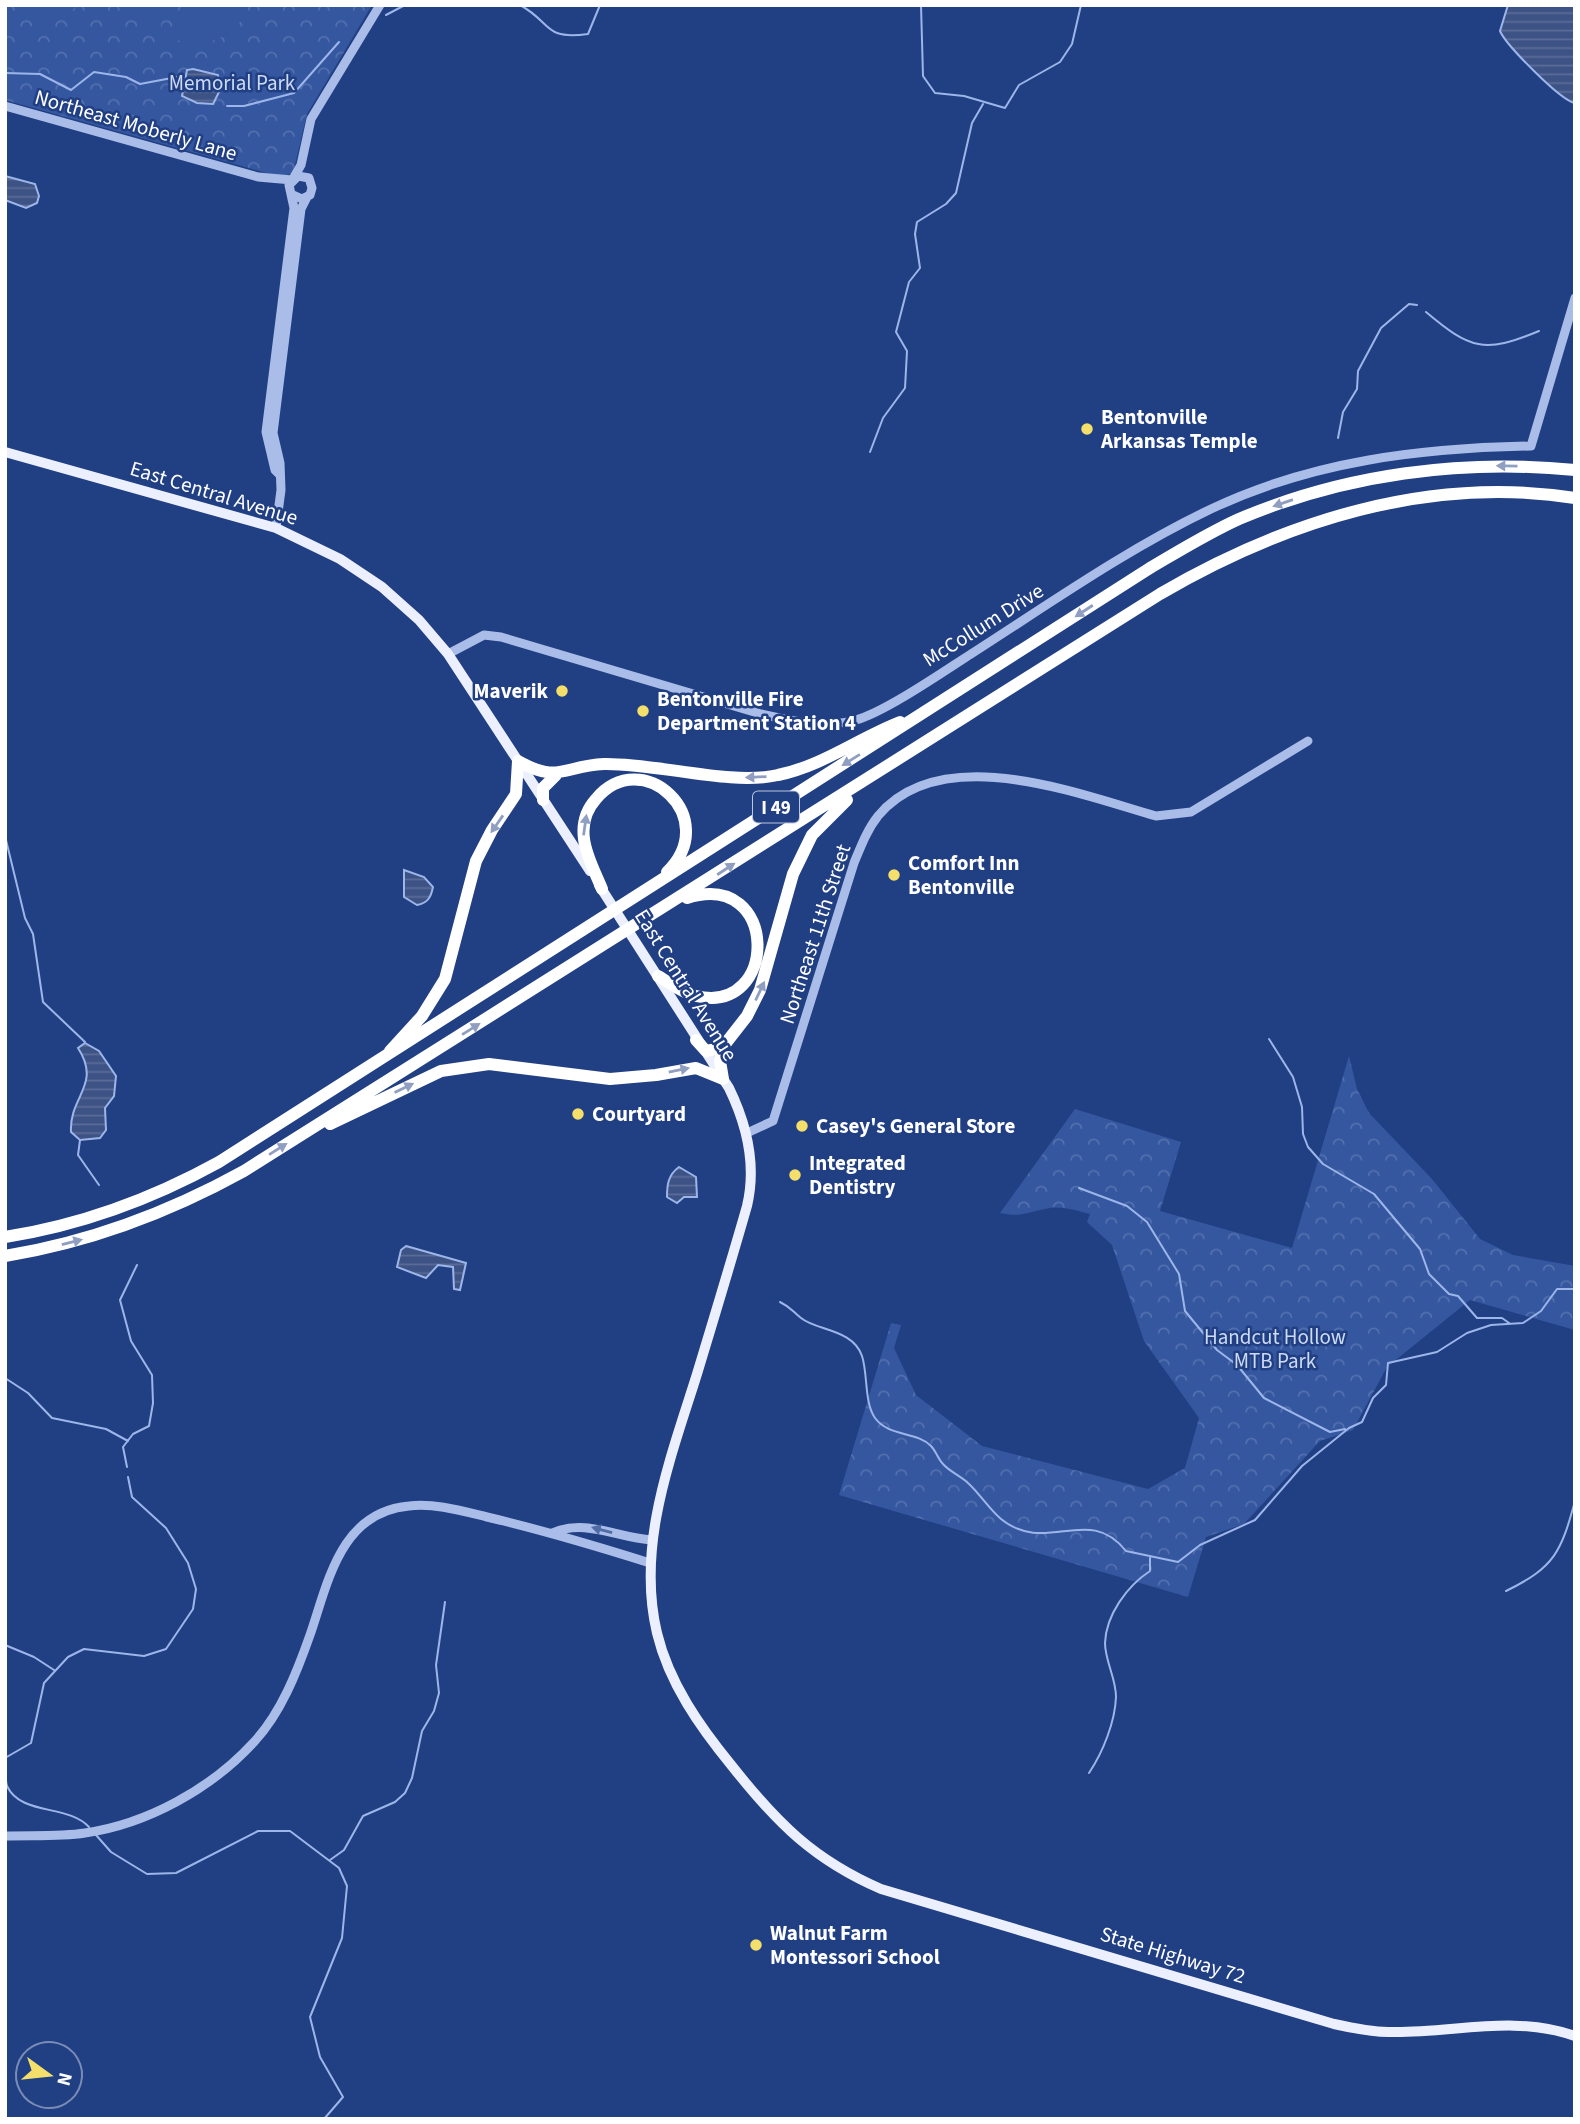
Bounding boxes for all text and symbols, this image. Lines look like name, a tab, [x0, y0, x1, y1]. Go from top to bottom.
park label: Memorial Park	[169, 68, 296, 98]
street label: Northeast Moberly Lane	[31, 82, 241, 168]
place label: Bentonville Arkansas Temple	[1100, 402, 1258, 456]
marker: Bentonville Arkansas Temple	[1079, 421, 1095, 437]
street label: East Central Avenue	[126, 453, 302, 533]
one-way arrow	[1495, 460, 1517, 472]
one-way arrow	[1273, 497, 1294, 508]
street label: McCollum Drive	[917, 576, 1049, 674]
one-way arrow	[1074, 604, 1094, 617]
place label: Maverik	[474, 676, 548, 706]
marker: Maverik	[554, 683, 570, 699]
place label: Bentonville Fire Department Station 4	[657, 684, 856, 738]
marker: Bentonville Fire Department Station 4	[635, 703, 651, 719]
one-way arrow	[841, 753, 861, 766]
one-way arrow	[745, 772, 767, 783]
road number: I 49	[753, 792, 799, 822]
one-way arrow	[580, 814, 591, 836]
one-way arrow	[490, 815, 504, 833]
street label: Northeast 11th Street	[772, 840, 858, 1028]
place label: Comfort Inn Bentonville	[908, 848, 1019, 902]
one-way arrow	[717, 863, 736, 876]
marker: Comfort Inn Bentonville	[886, 867, 902, 883]
street label: East Central Avenue	[627, 903, 745, 1067]
one-way arrow	[754, 981, 765, 1001]
one-way arrow	[462, 1022, 481, 1035]
one-way arrow	[668, 1065, 690, 1076]
one-way arrow	[394, 1083, 414, 1094]
place label: Courtyard	[592, 1099, 686, 1129]
marker: Courtyard	[570, 1106, 586, 1122]
place label: Casey's General Store	[816, 1111, 1015, 1141]
marker: Casey's General Store	[794, 1118, 810, 1134]
one-way arrow	[269, 1143, 288, 1156]
place label: Integrated Dentistry	[809, 1148, 906, 1202]
marker: Integrated Dentistry	[787, 1167, 803, 1183]
one-way arrow	[61, 1236, 83, 1247]
park label: Handcut Hollow MTB Park	[1204, 1322, 1346, 1376]
one-way arrow	[590, 1524, 612, 1535]
place label: Walnut Farm Montessori School	[770, 1918, 940, 1972]
street label: State Highway 72	[1097, 1919, 1249, 1991]
marker: Walnut Farm Montessori School	[748, 1937, 764, 1953]
north arrow	[14, 2040, 84, 2110]
text: N	[49, 2069, 79, 2089]

